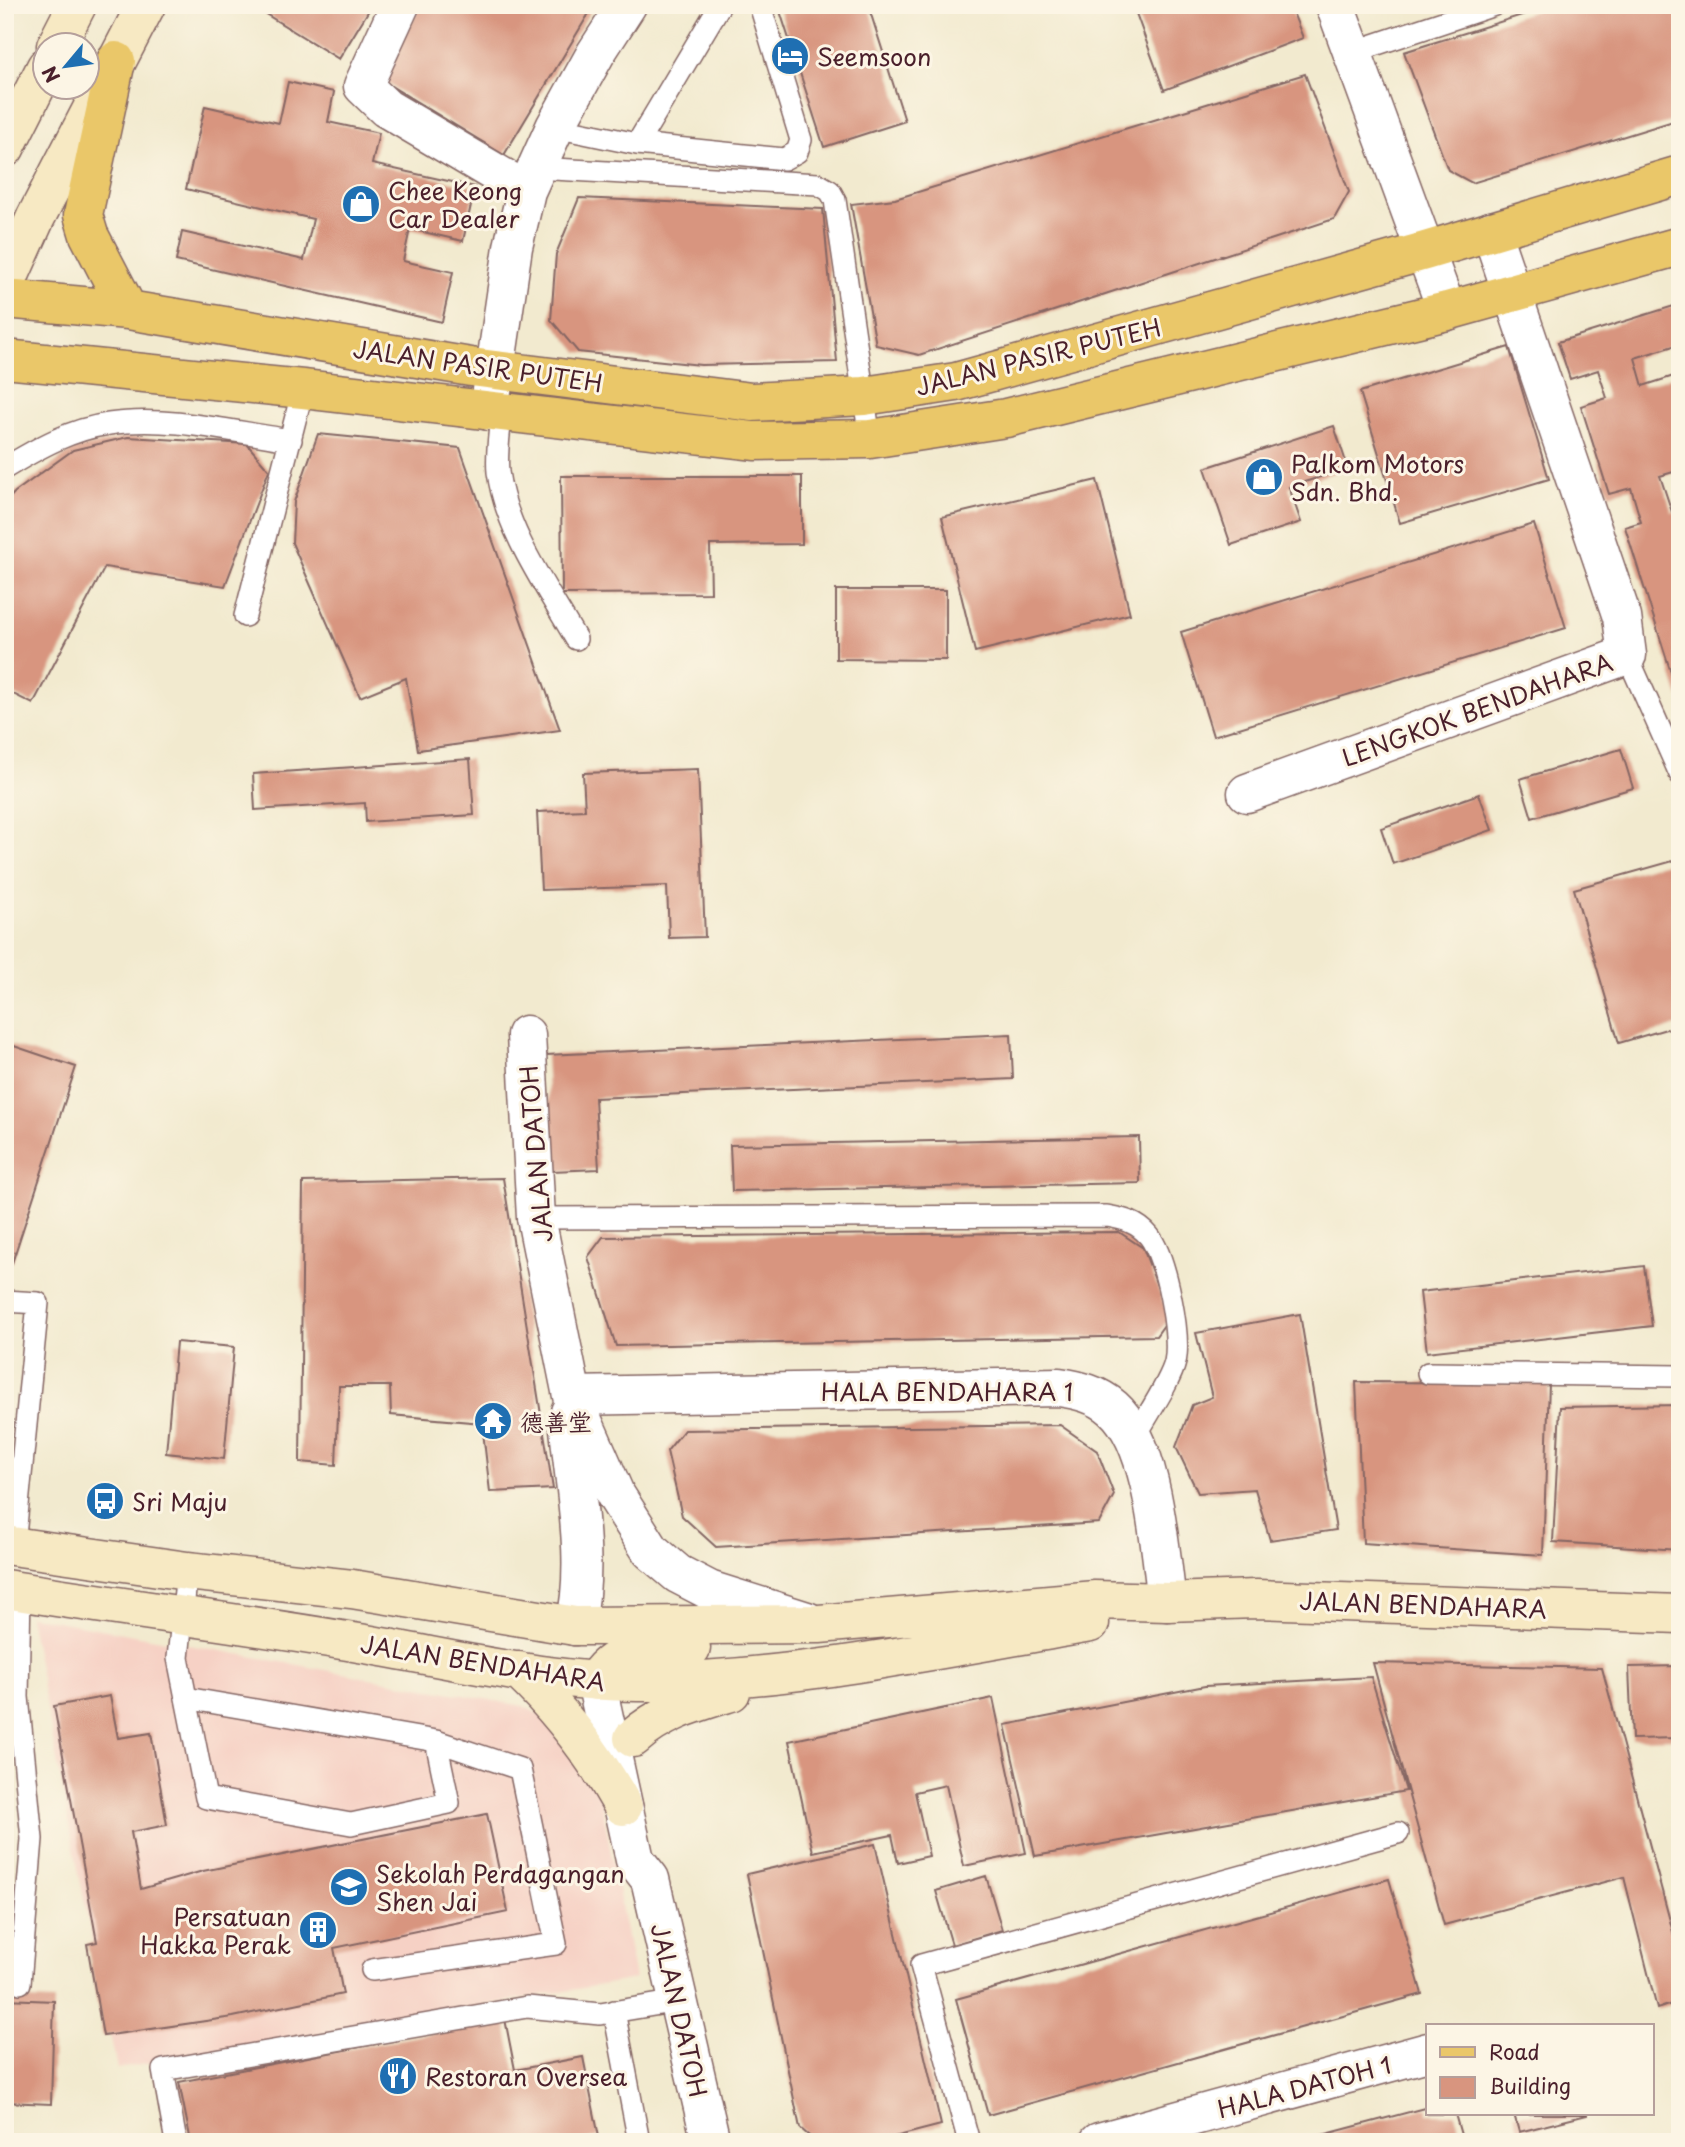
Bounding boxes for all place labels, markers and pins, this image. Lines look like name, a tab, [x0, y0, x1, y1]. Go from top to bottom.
hotel icon: Seemsoon	[769, 35, 811, 77]
place label: Seemsoon	[817, 38, 931, 74]
place label: Chee Keong Car Dealer	[388, 172, 522, 236]
shop icon: Chee Keong Car Dealer	[340, 183, 382, 225]
place label: Palkom Motors Sdn. Bhd.	[1291, 445, 1464, 509]
shop icon: Palkom Motors Sdn. Bhd.	[1243, 456, 1285, 498]
temple icon: 德善堂	[472, 1400, 514, 1442]
place label: 德善堂	[520, 1403, 592, 1439]
bus stop icon: Sri Maju	[84, 1480, 126, 1522]
place label: Sri Maju	[132, 1483, 227, 1519]
place label: Sekolah Perdagangan Shen Jai	[376, 1855, 625, 1919]
school or university icon: Sekolah Perdagangan Shen Jai	[328, 1866, 370, 1908]
place label: Persatuan Hakka Perak	[141, 1898, 291, 1962]
building icon: Persatuan Hakka Perak	[297, 1909, 339, 1951]
restaurant icon: Restoran Oversea	[377, 2055, 419, 2097]
place label: Restoran Oversea	[425, 2058, 627, 2094]

